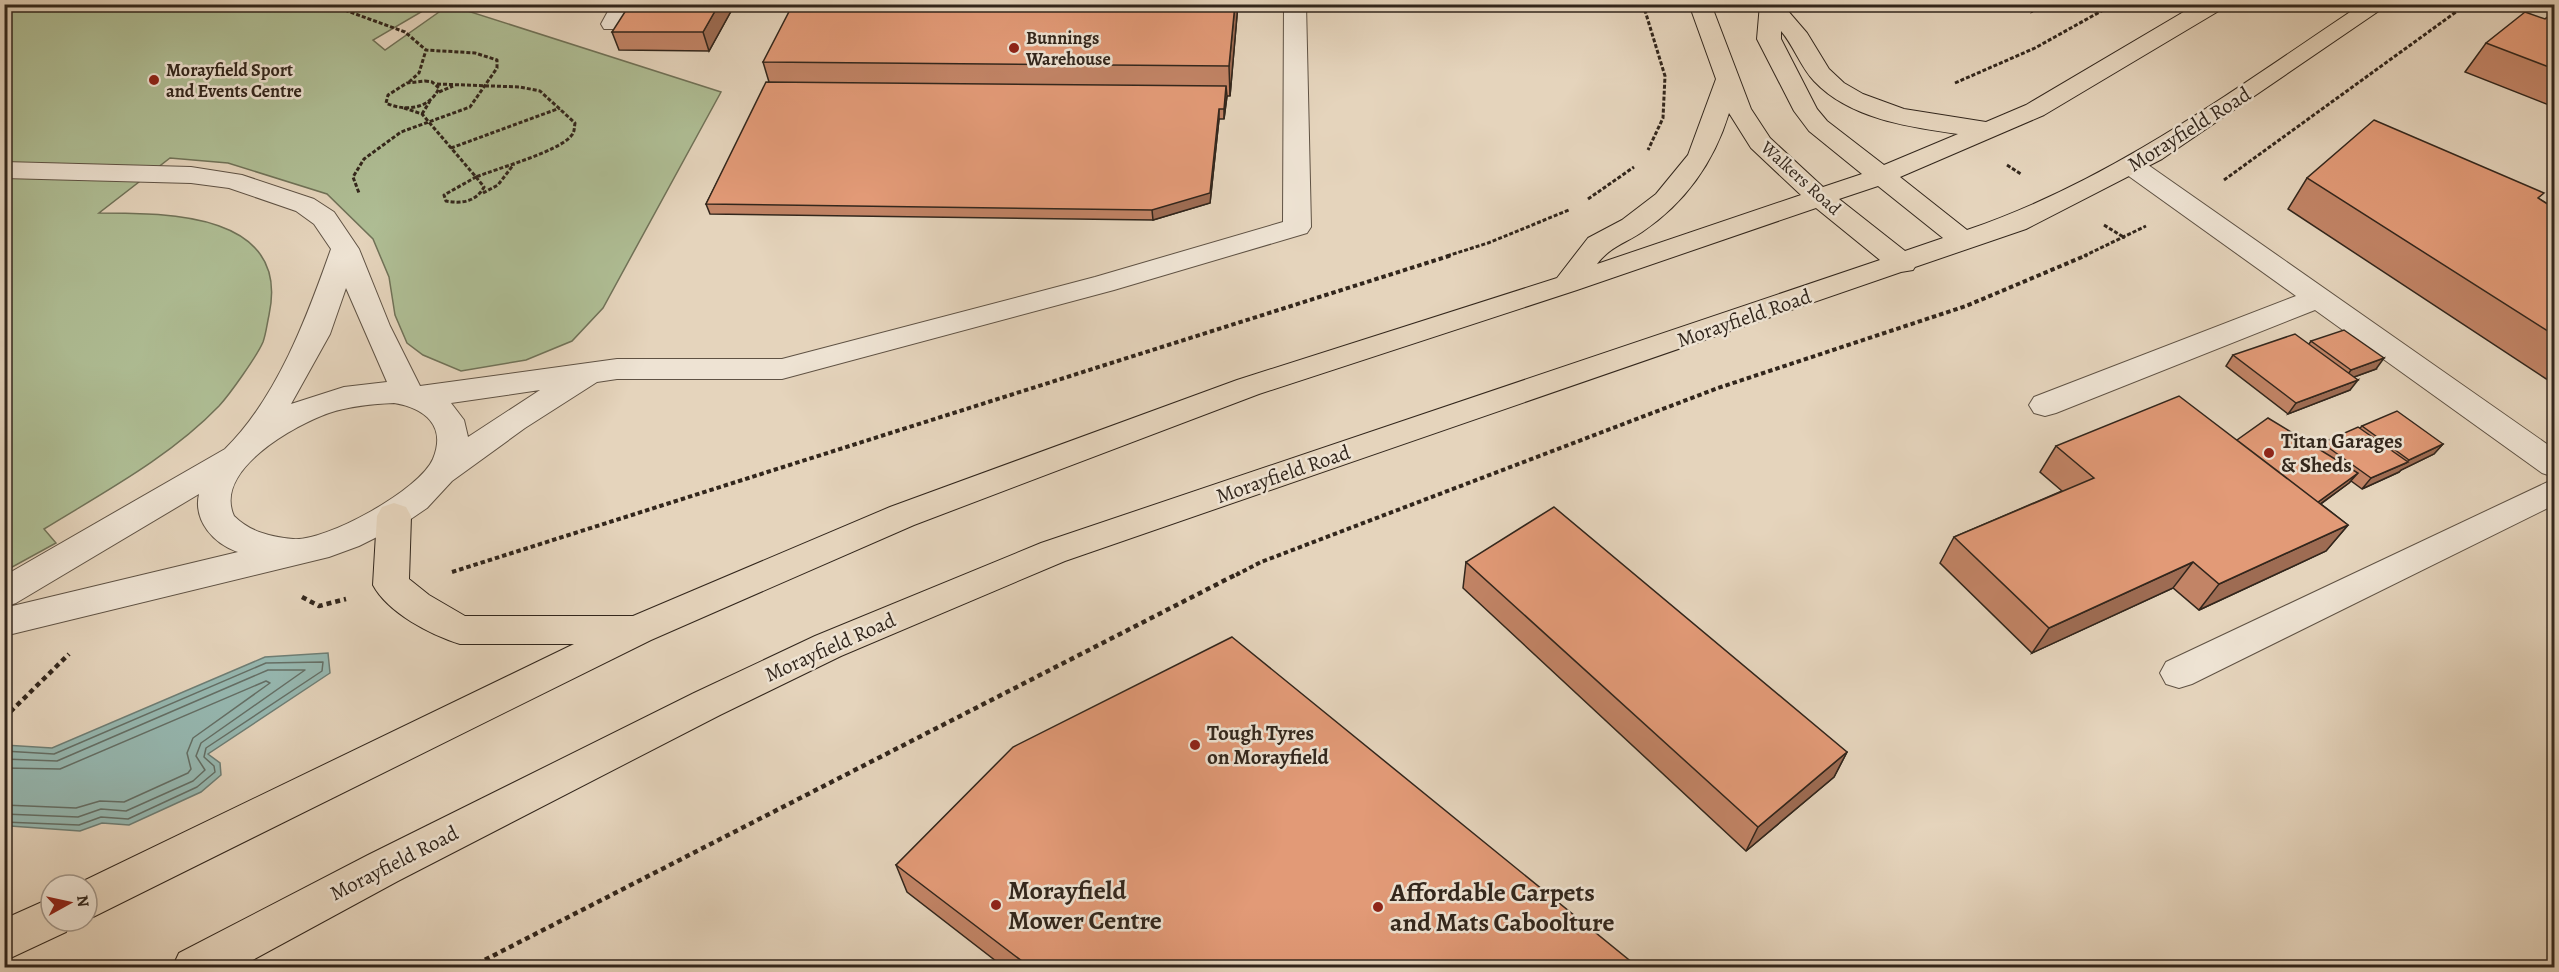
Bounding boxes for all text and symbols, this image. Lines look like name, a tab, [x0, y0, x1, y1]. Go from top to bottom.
place label: Bunnings Warehouse	[1025, 26, 1111, 71]
marker: Bunnings Warehouse	[1007, 41, 1021, 55]
place label: Morayfield Sport and Events Centre	[166, 58, 302, 103]
marker: Morayfield Sport and Events Centre	[147, 73, 161, 87]
street label: Morayfield Road	[2122, 80, 2257, 178]
street label: Walkers Road	[1755, 135, 1846, 221]
street label: Morayfield Road	[1673, 282, 1816, 354]
place label: Titan Garages & Sheds	[2281, 427, 2402, 479]
street label: Morayfield Road	[1212, 438, 1355, 510]
marker: Titan Garages & Sheds	[2262, 446, 2276, 460]
street label: Morayfield Road	[760, 605, 900, 688]
place label: Tough Tyres on Morayfield	[1207, 719, 1330, 771]
marker: Tough Tyres on Morayfield	[1188, 738, 1202, 752]
street label: Morayfield Road	[325, 818, 464, 907]
north arrow	[39, 873, 99, 933]
place label: Morayfield Mower Centre	[1008, 873, 1162, 938]
place label: Affordable Carpets and Mats Caboolture	[1389, 875, 1614, 940]
text: N	[71, 894, 95, 909]
marker: Morayfield Mower Centre	[989, 898, 1003, 912]
marker: Affordable Carpets and Mats Caboolture	[1371, 900, 1385, 914]

